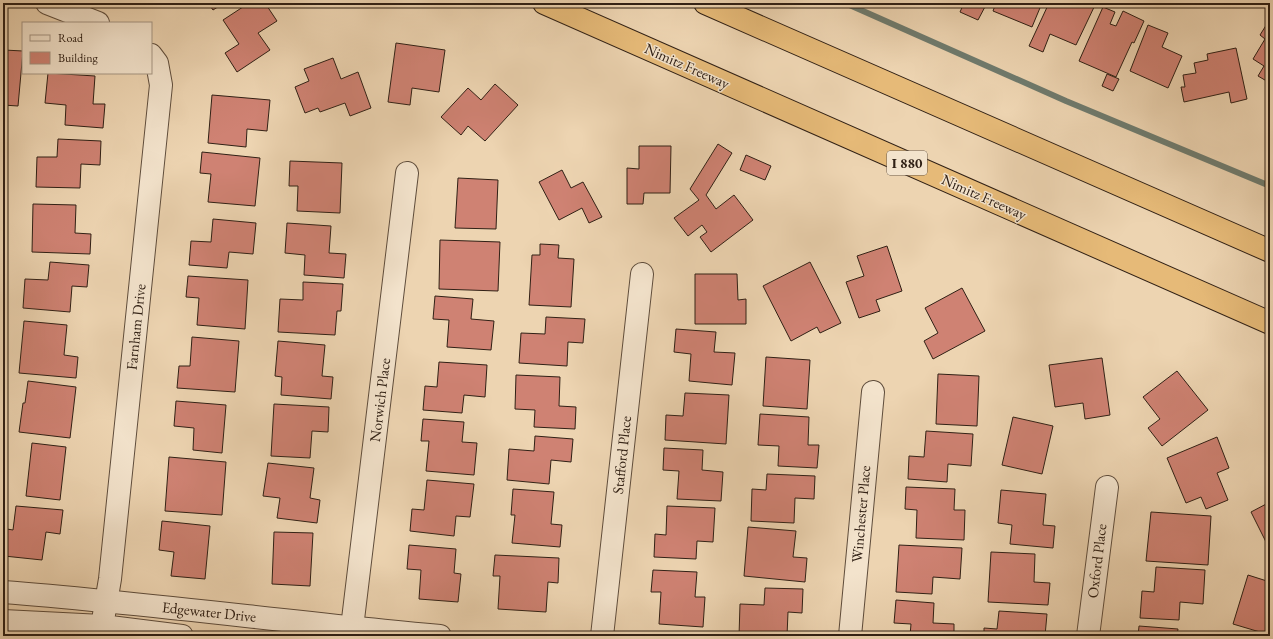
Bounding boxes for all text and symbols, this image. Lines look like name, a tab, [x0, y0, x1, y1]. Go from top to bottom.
legend	[22, 22, 152, 74]
text: Road	[58, 30, 84, 46]
street label: Nimitz Freeway	[642, 38, 733, 93]
text: Building	[58, 50, 99, 66]
road number: I 880	[887, 151, 927, 175]
street label: Nimitz Freeway	[939, 169, 1030, 224]
street label: Farnham Drive	[122, 283, 149, 371]
street label: Norwich Place	[365, 357, 394, 443]
street label: Stafford Place	[608, 415, 635, 495]
street label: Winchester Place	[847, 464, 874, 563]
street label: Oxford Place	[1083, 522, 1111, 599]
street label: Edgewater Drive	[161, 597, 257, 626]

